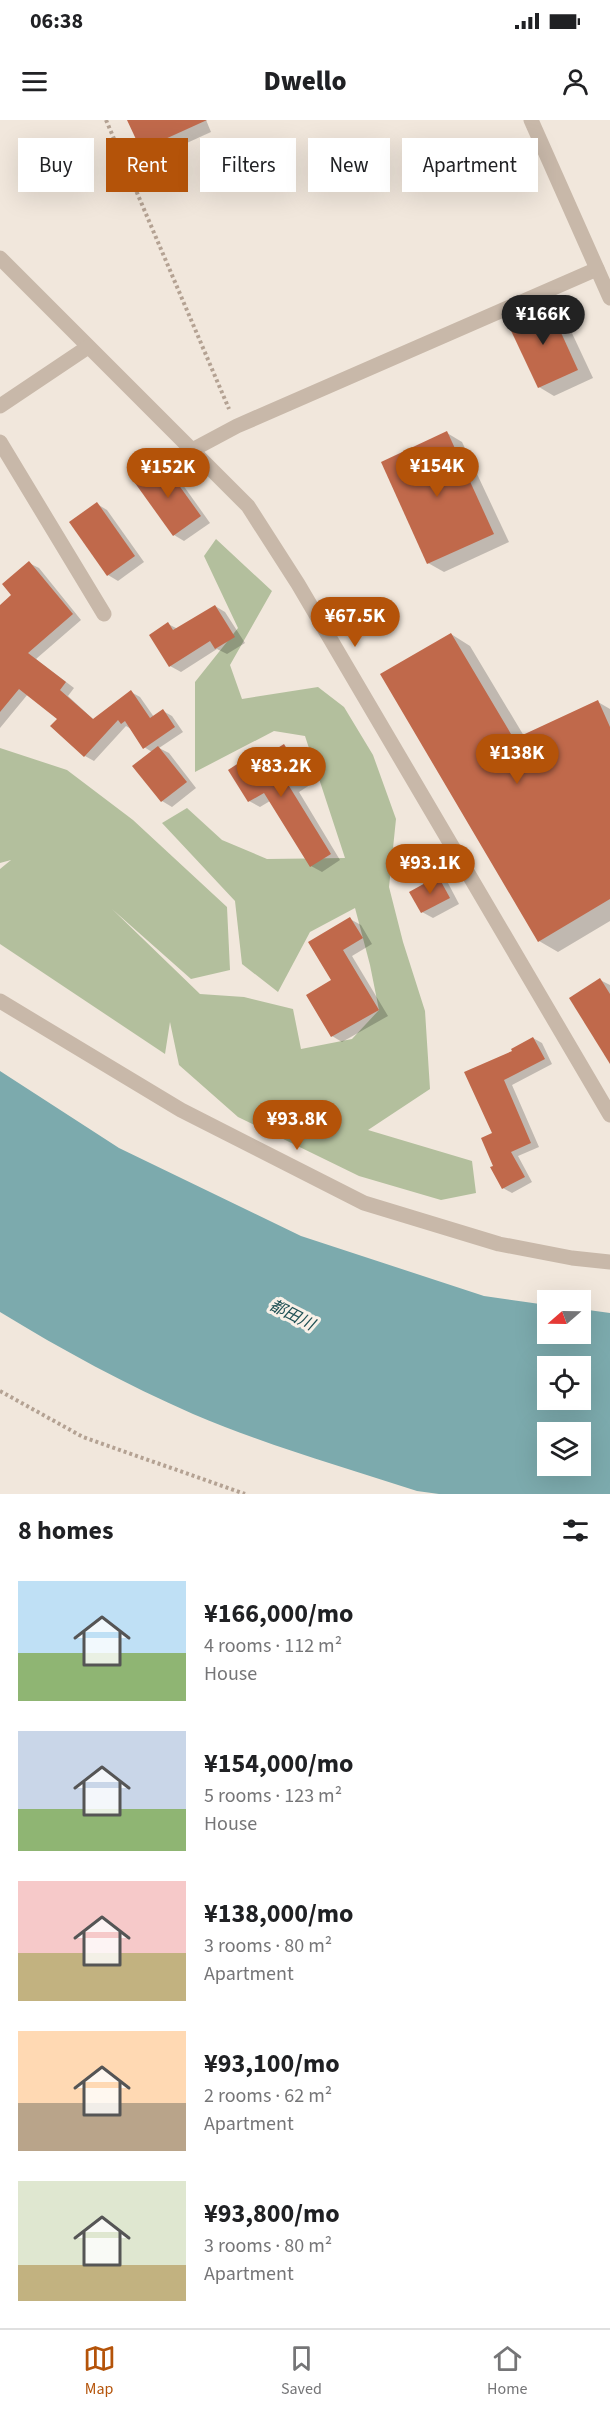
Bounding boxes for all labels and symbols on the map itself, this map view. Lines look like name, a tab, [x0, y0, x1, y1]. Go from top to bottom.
pin: ¥166K	[501, 295, 585, 346]
pin: ¥154K	[395, 447, 479, 498]
pin: ¥152K	[126, 448, 210, 499]
pin: ¥67.5K	[306, 597, 404, 648]
pin: ¥138K	[475, 734, 559, 785]
pin: ¥83.2K	[232, 747, 330, 798]
pin: ¥93.1K	[381, 844, 479, 895]
pin: ¥93.8K	[248, 1100, 346, 1151]
north arrow	[537, 1290, 591, 1344]
water label: 都田川	[266, 1294, 320, 1337]

